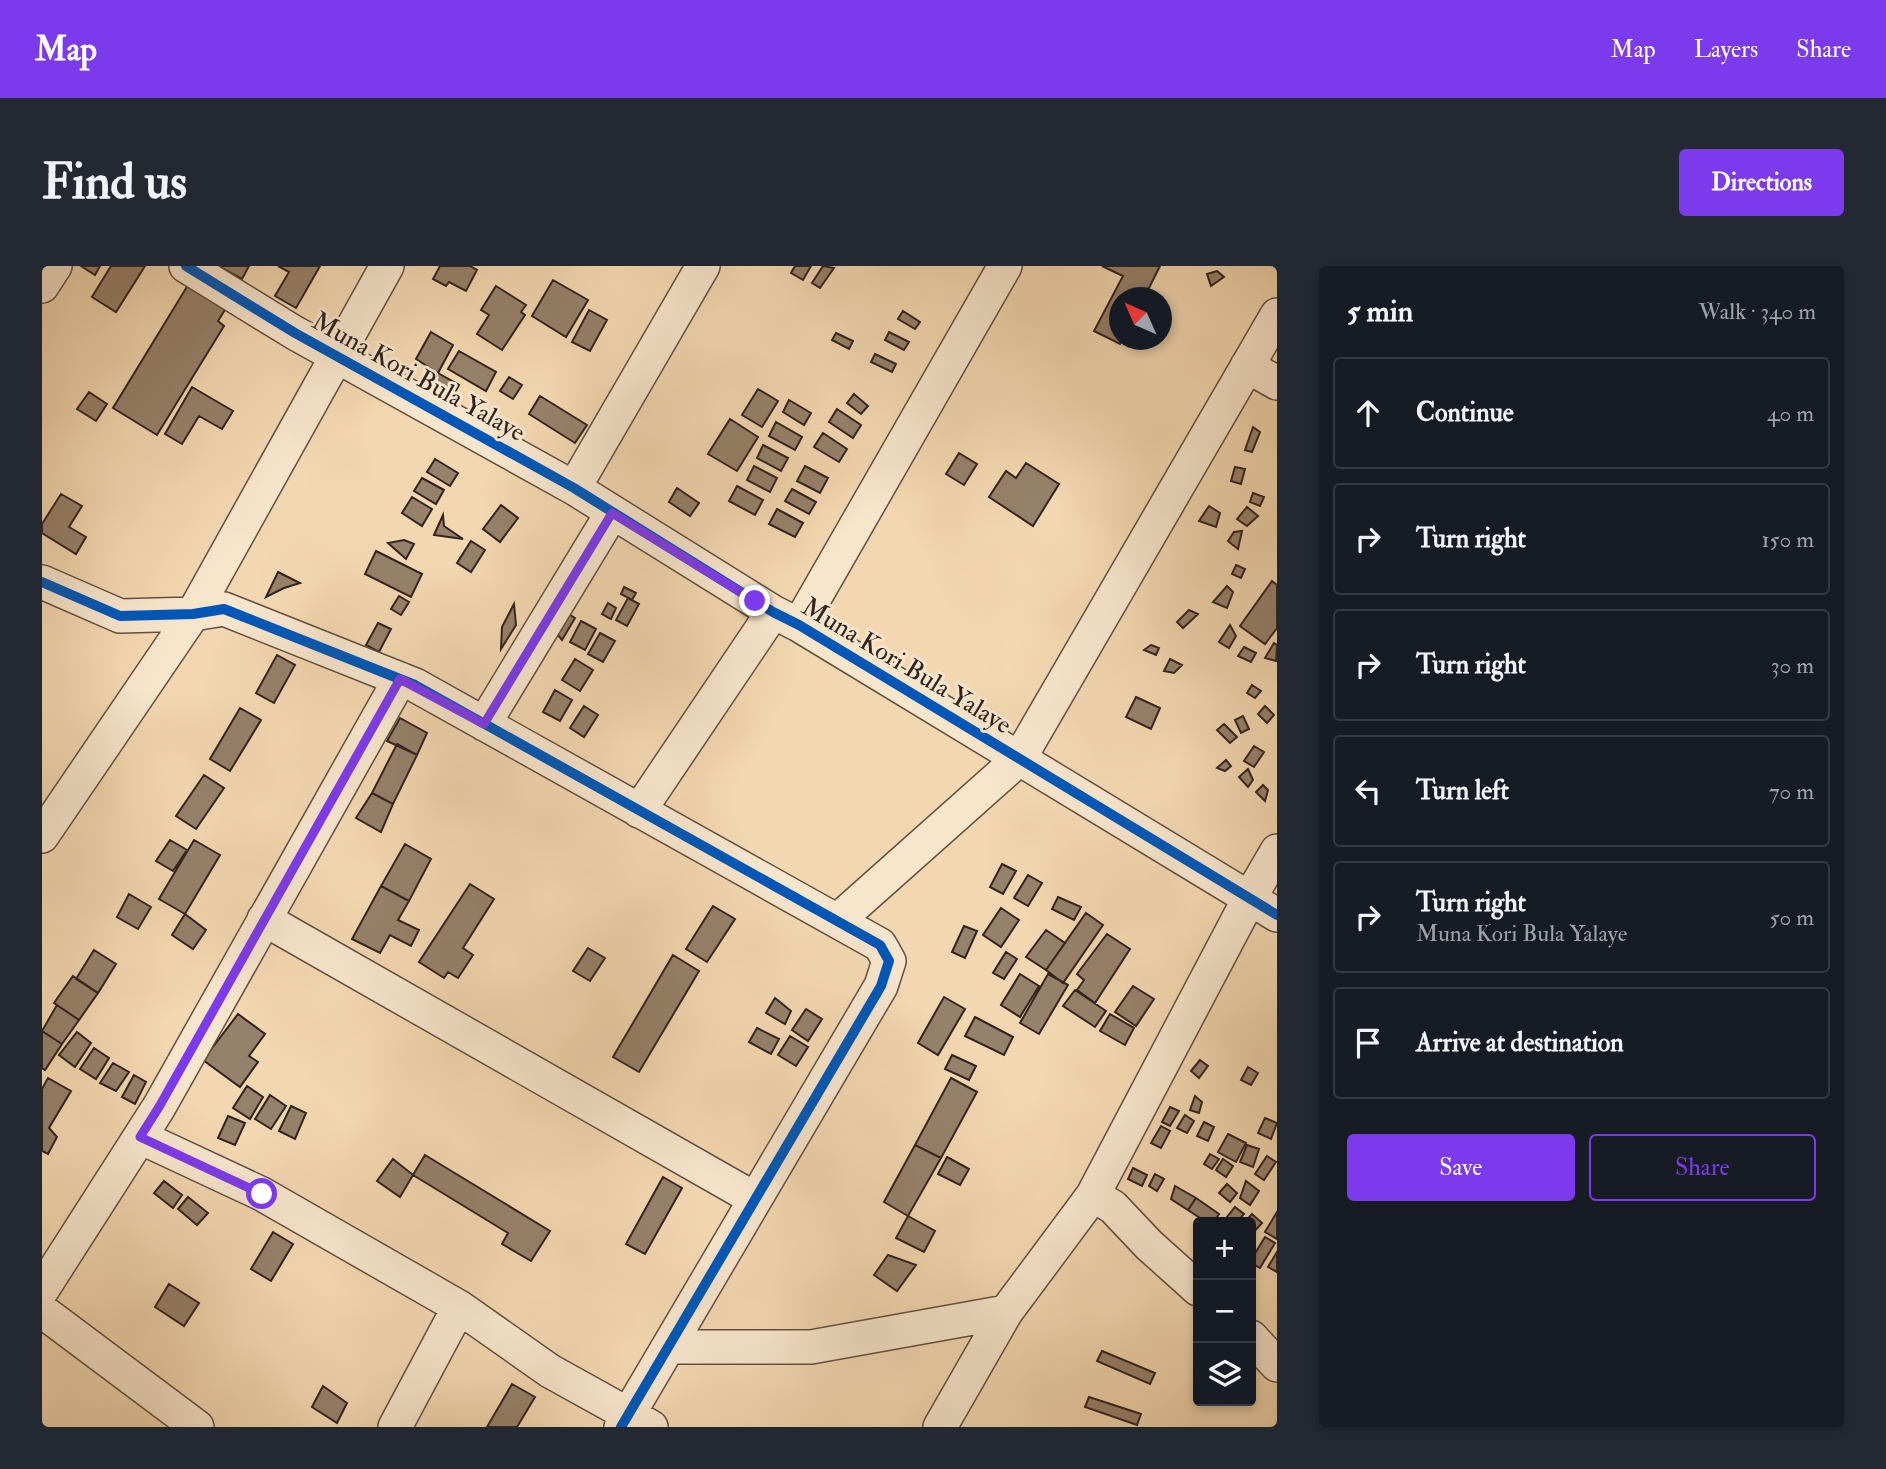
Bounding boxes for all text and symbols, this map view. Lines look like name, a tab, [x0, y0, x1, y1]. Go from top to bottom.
text: Map	[35, 29, 97, 70]
text: Map	[1611, 34, 1656, 65]
text: Layers	[1694, 34, 1758, 65]
text: Share	[1796, 34, 1851, 65]
button: Directions	[1679, 149, 1844, 216]
text: Find us	[42, 152, 187, 213]
north arrow	[1109, 287, 1172, 350]
text: 5 min	[1347, 293, 1413, 330]
text: Walk · 340 m	[1698, 297, 1816, 326]
street label: Muna Kori Bula Yalaye	[306, 305, 531, 449]
icon: ahead	[1349, 394, 1387, 432]
text: Continue	[1416, 397, 1514, 429]
text: 40 m	[1767, 399, 1814, 428]
icon: right	[1349, 520, 1387, 558]
text: Turn right	[1416, 523, 1526, 555]
text: 150 m	[1761, 525, 1814, 554]
route end	[739, 585, 770, 616]
street label: Muna Kori Bula Yalaye	[796, 591, 1017, 741]
icon: right	[1349, 646, 1387, 684]
text: Turn right	[1416, 649, 1526, 681]
text: 30 m	[1771, 651, 1814, 680]
icon: left	[1349, 772, 1387, 810]
text: Turn left	[1416, 775, 1509, 807]
text: 70 m	[1769, 777, 1814, 806]
text: Turn right	[1416, 887, 1526, 919]
icon: right	[1349, 898, 1387, 936]
text: 50 m	[1770, 903, 1814, 932]
text: Muna Kori Bula Yalaye	[1416, 919, 1627, 948]
icon: arrive	[1349, 1024, 1387, 1062]
text: Arrive at destination	[1416, 1027, 1624, 1059]
button: Save	[1347, 1134, 1575, 1201]
button: Share	[1589, 1134, 1816, 1201]
route start	[246, 1178, 277, 1209]
map controls	[1193, 1217, 1256, 1406]
button: +	[1193, 1217, 1256, 1280]
button: −	[1193, 1280, 1256, 1343]
button: layers	[1193, 1343, 1256, 1406]

